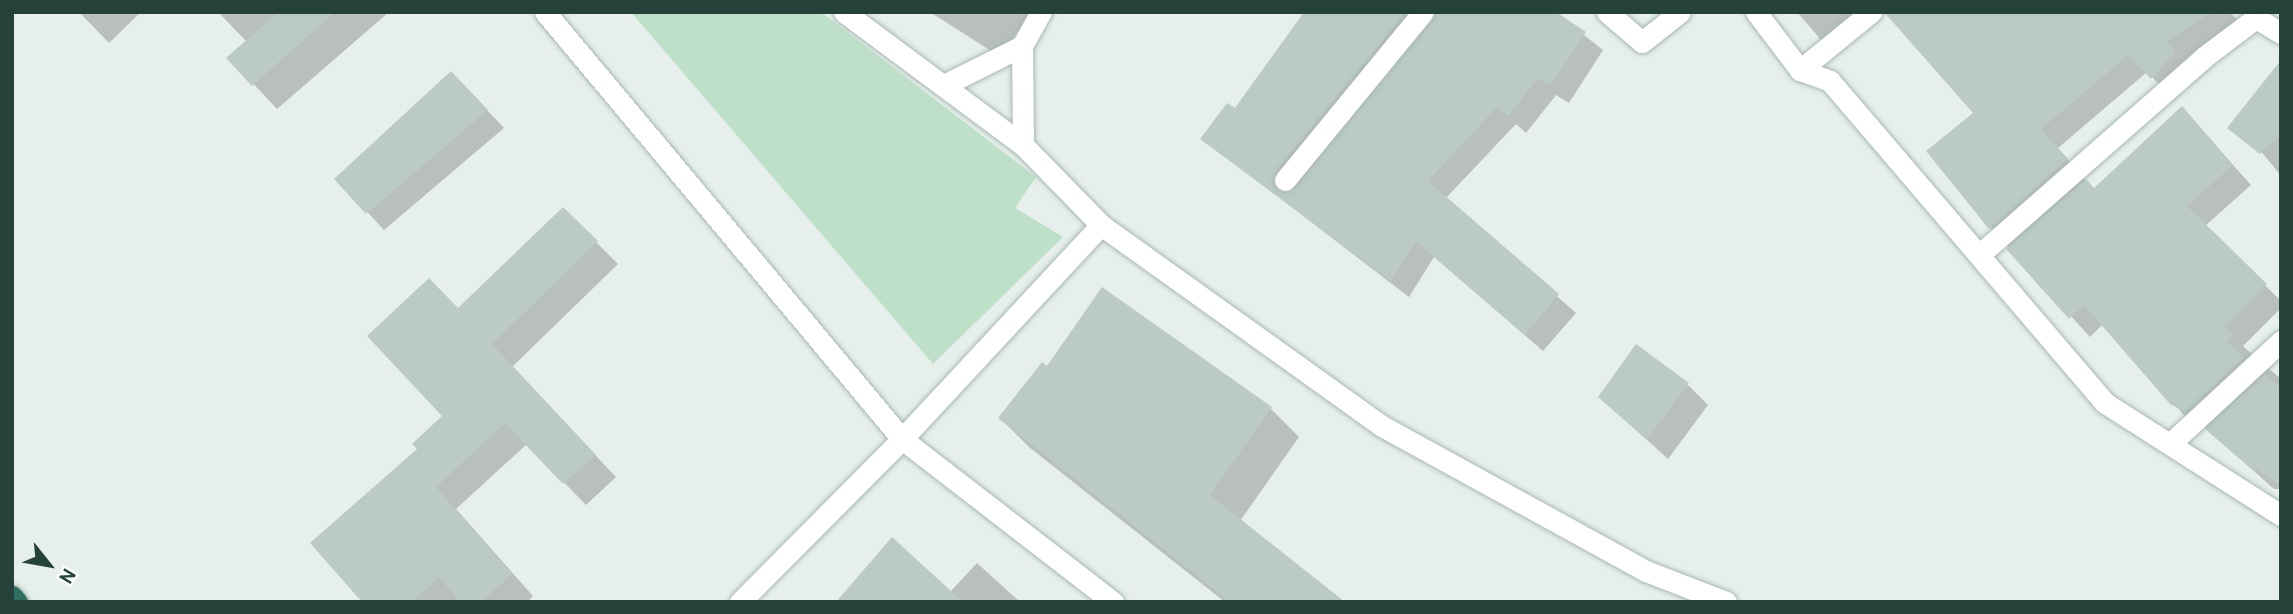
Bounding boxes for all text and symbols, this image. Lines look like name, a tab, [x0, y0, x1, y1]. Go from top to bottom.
north arrow	[14, 530, 84, 600]
text: N	[54, 564, 81, 588]

